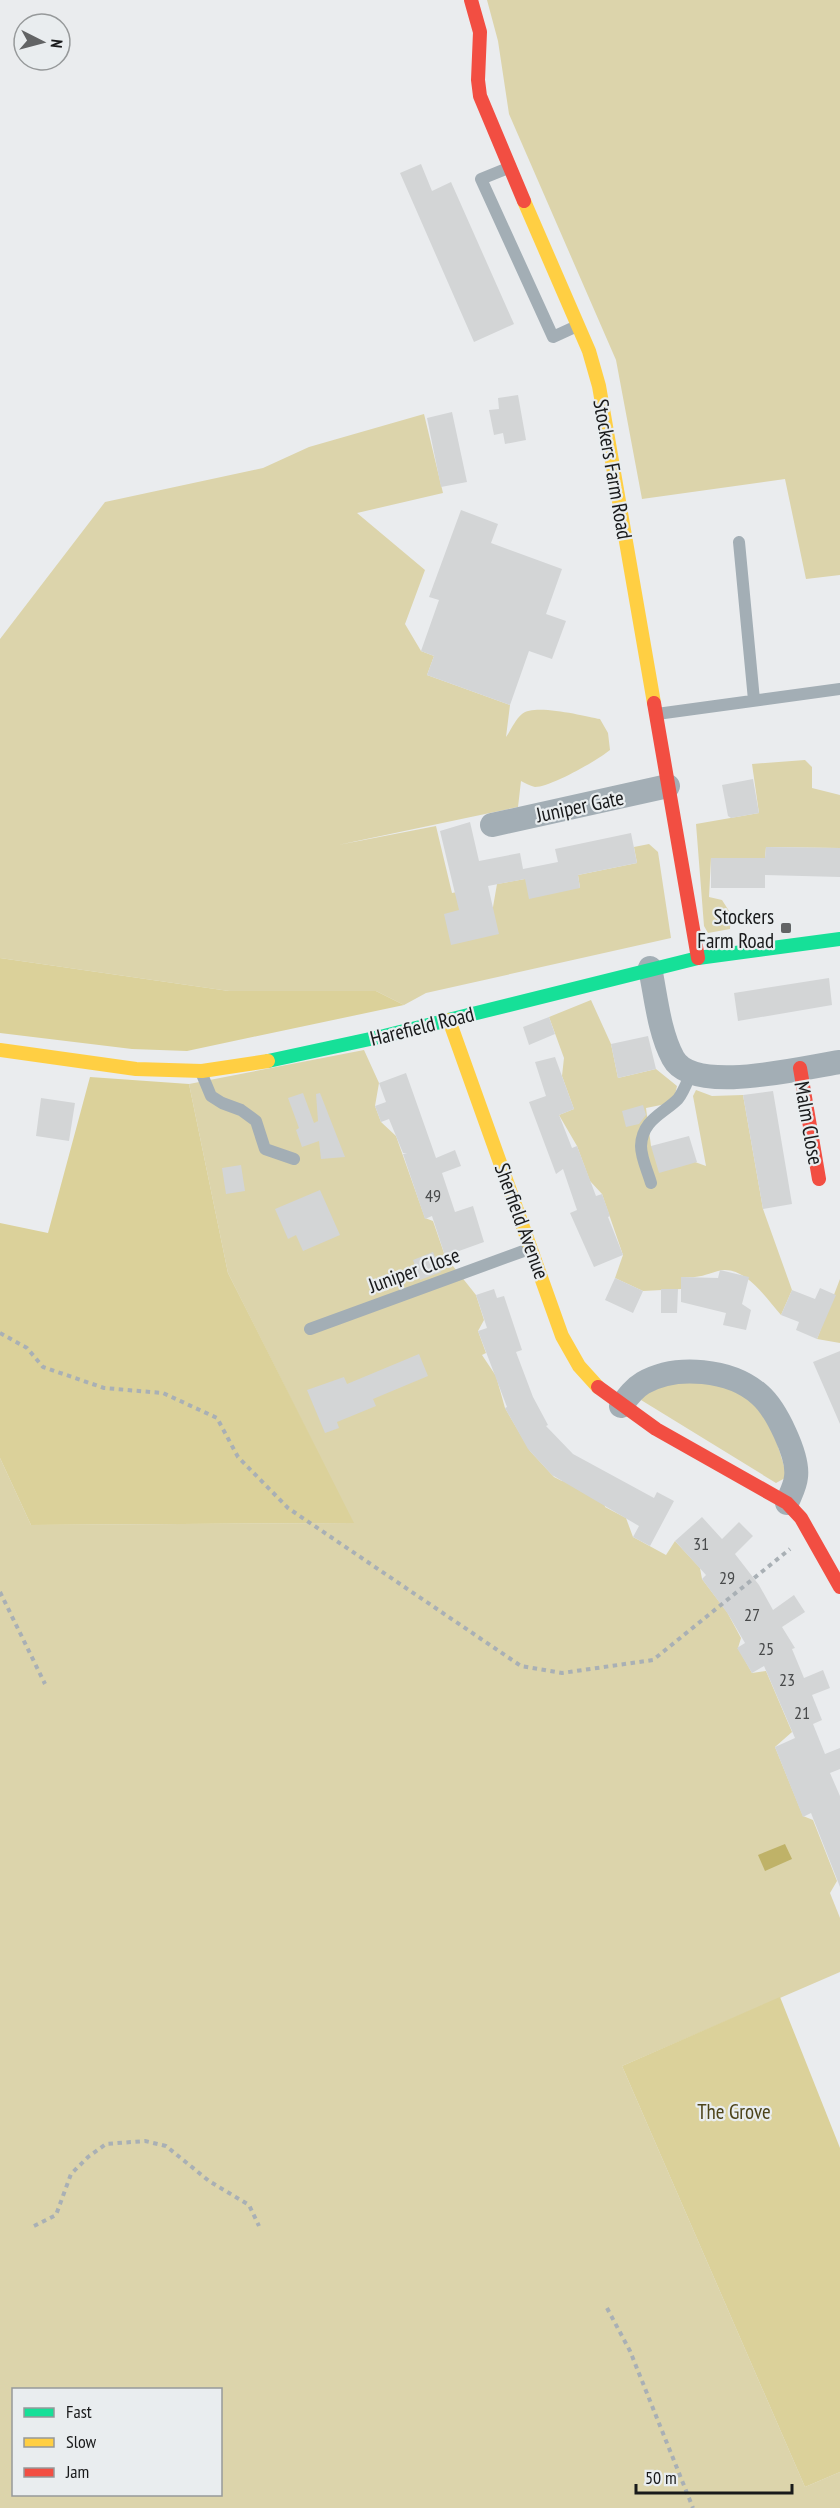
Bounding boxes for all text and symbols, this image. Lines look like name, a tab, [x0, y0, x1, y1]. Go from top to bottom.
north arrow	[12, 12, 72, 72]
text: N	[47, 38, 67, 49]
street label: Stockers Farm Road	[587, 397, 639, 541]
street label: Juniper Gate	[533, 784, 626, 829]
place label: Stockers Farm Road	[697, 903, 774, 954]
marker: Stockers Farm Road	[779, 921, 793, 935]
street label: Harefield Road	[367, 1000, 477, 1052]
street label: Malm Close	[788, 1079, 830, 1167]
street label: Sherfield Avenue	[489, 1159, 555, 1283]
house number: 49	[425, 1184, 441, 1207]
street label: Juniper Close	[364, 1241, 463, 1299]
house number: 31	[693, 1532, 709, 1555]
house number: 29	[719, 1566, 735, 1589]
house number: 27	[744, 1603, 760, 1626]
house number: 25	[758, 1637, 774, 1660]
house number: 23	[779, 1668, 795, 1691]
house number: 21	[794, 1701, 810, 1724]
park label: The Grove	[697, 2098, 771, 2125]
legend	[12, 2388, 222, 2496]
text: Fast	[66, 2400, 92, 2423]
text: Slow	[66, 2430, 97, 2453]
scale bar	[636, 2457, 792, 2495]
text: Jam	[65, 2460, 89, 2483]
text: 50 m	[645, 2466, 677, 2489]

